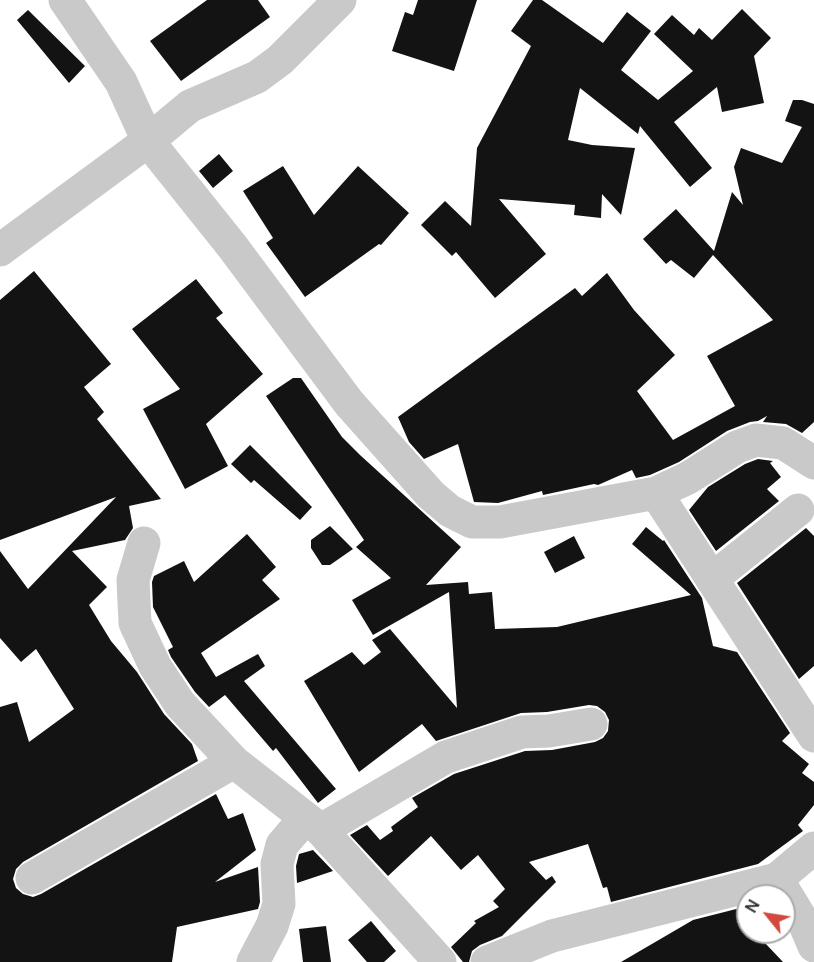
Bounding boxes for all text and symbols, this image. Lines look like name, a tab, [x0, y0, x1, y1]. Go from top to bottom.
north arrow	[736, 884, 796, 944]
text: N	[740, 896, 765, 916]

